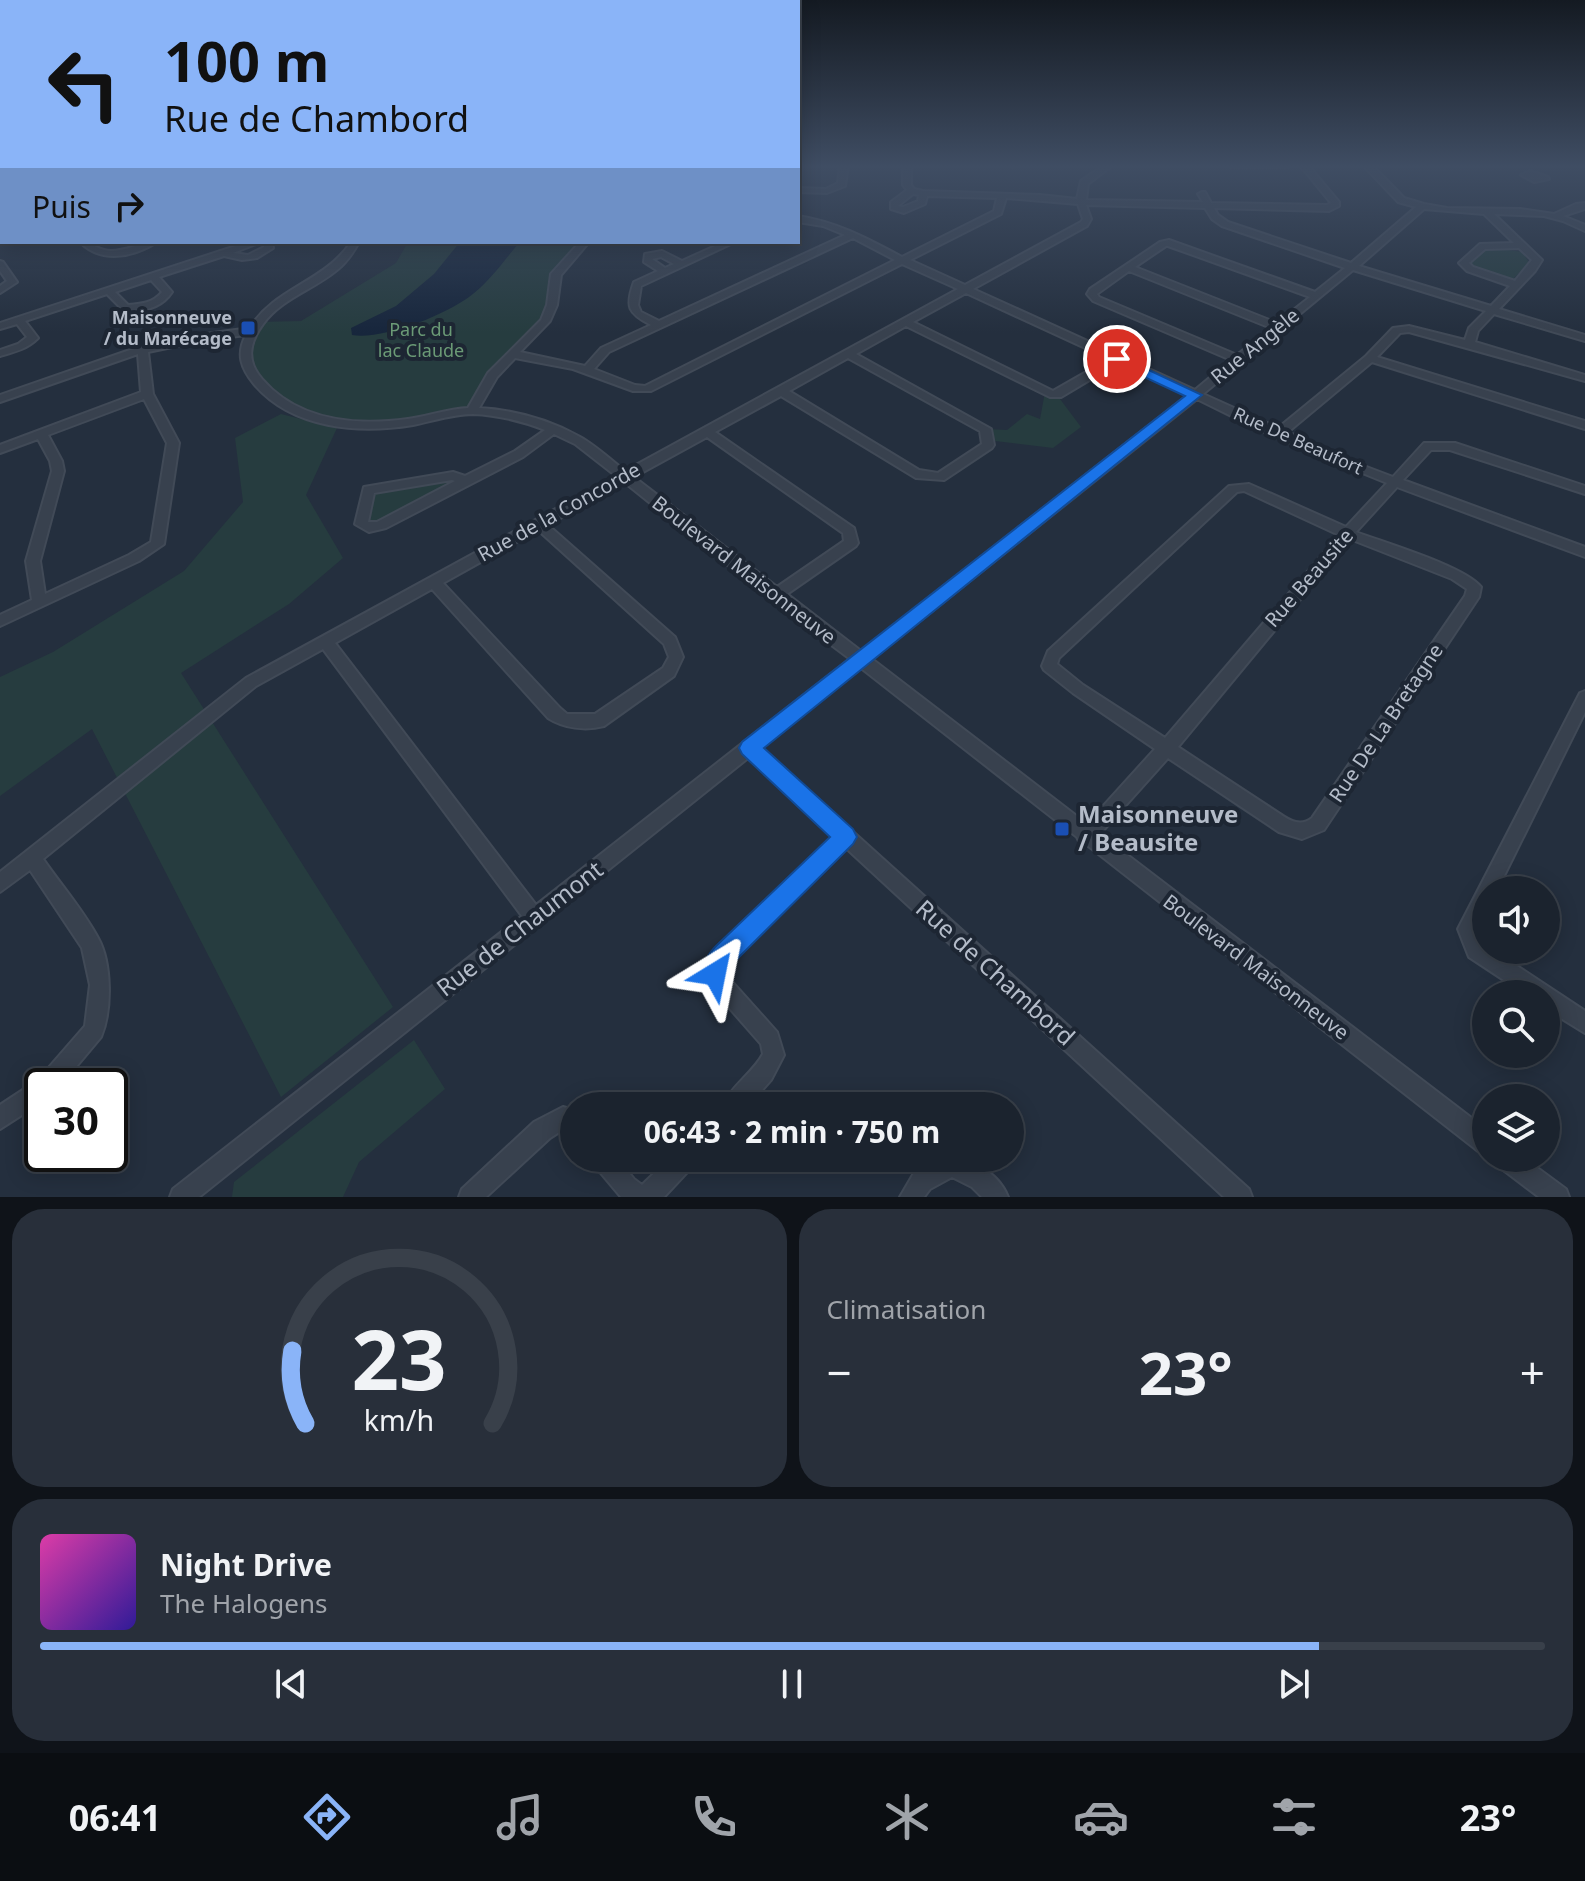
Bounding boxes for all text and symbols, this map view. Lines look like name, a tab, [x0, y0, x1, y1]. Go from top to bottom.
text: 100 m	[164, 22, 329, 98]
icon: left	[32, 32, 136, 136]
text: Rue de Chambord	[164, 94, 469, 143]
icon: right	[107, 184, 151, 228]
text: Puis	[32, 186, 91, 227]
street label: Rue Angèle	[1205, 302, 1305, 390]
place label: Maisonneuve / du Marécage	[104, 305, 232, 350]
park label: Parc du lac Claude	[378, 317, 464, 362]
marker: Maisonneuve / du Marécage	[239, 319, 257, 337]
pin	[1083, 325, 1151, 393]
icon: arrive	[1095, 337, 1139, 381]
street label: Rue De Beaufort	[1230, 401, 1367, 480]
street label: Rue de la Concorde	[473, 456, 645, 567]
street label: Boulevard Maisonneuve	[647, 489, 842, 650]
street label: Rue Beausite	[1258, 523, 1359, 633]
street label: Rue De La Bretagne	[1322, 638, 1449, 807]
place label: Maisonneuve / Beausite	[1078, 797, 1238, 858]
marker: Maisonneuve / Beausite	[1053, 820, 1071, 838]
street label: Rue de Chaumont	[429, 852, 609, 1003]
map controls	[1472, 876, 1560, 1172]
button: sound	[1472, 876, 1560, 964]
street label: Boulevard Maisonneuve	[1158, 888, 1355, 1045]
street label: Rue de Chambord	[909, 892, 1083, 1052]
position arrow	[673, 932, 757, 1016]
button: search	[1472, 980, 1560, 1068]
speed limit sign: 30	[24, 1068, 128, 1172]
button: layers	[1472, 1084, 1560, 1172]
text: 06:43 · 2 min · 750 m	[644, 1111, 940, 1152]
text: Climatisation	[827, 1291, 986, 1327]
text: 23	[352, 1301, 447, 1414]
text: 23°	[1139, 1331, 1233, 1413]
text: −	[827, 1342, 852, 1402]
text: +	[1520, 1342, 1545, 1402]
text: km/h	[364, 1400, 434, 1439]
text: Night Drive	[160, 1544, 332, 1585]
text: The Halogens	[160, 1585, 327, 1621]
icon: previous	[269, 1662, 313, 1706]
icon: pause	[770, 1662, 814, 1706]
icon: next	[1272, 1662, 1316, 1706]
icon: directions	[299, 1789, 355, 1845]
icon: music	[492, 1789, 548, 1845]
icon: phone	[686, 1789, 742, 1845]
icon: climate	[879, 1789, 935, 1845]
icon: car	[1073, 1789, 1129, 1845]
icon: filters	[1266, 1789, 1322, 1845]
text: 06:41	[69, 1793, 161, 1842]
text: 23°	[1460, 1793, 1516, 1842]

